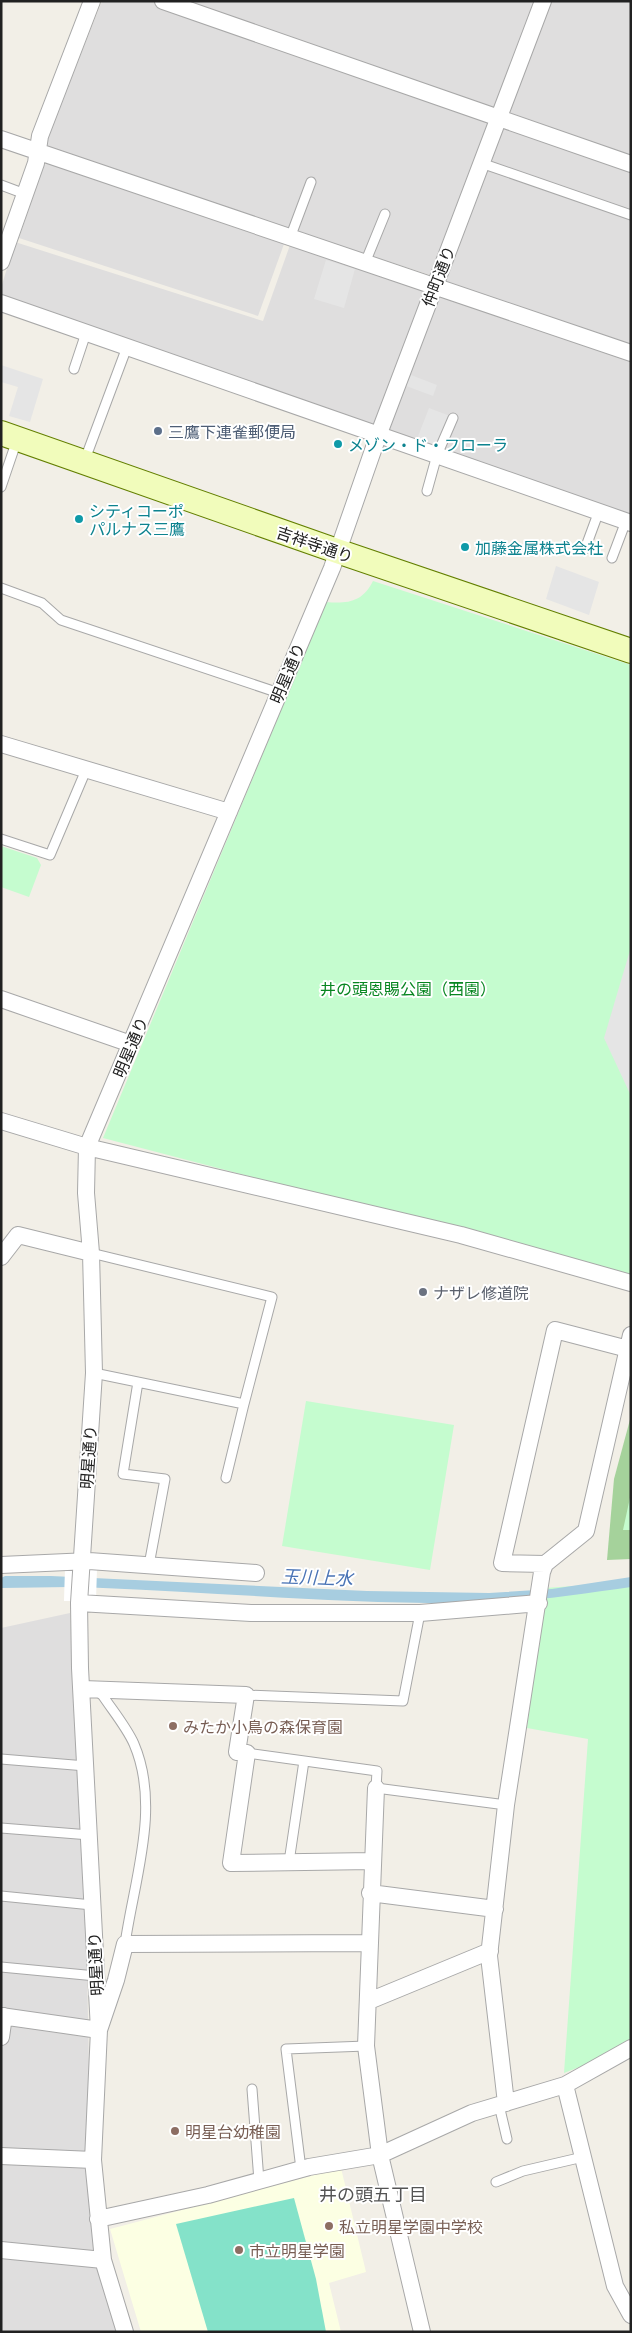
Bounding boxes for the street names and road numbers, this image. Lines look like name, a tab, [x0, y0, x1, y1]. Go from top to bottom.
street label: 仲町通り	[418, 243, 458, 309]
street label: 吉祥寺通り	[274, 522, 356, 566]
street label: 明星通り	[266, 640, 308, 706]
street label: 明星通り	[109, 1014, 151, 1080]
street label: 明星通り	[76, 1424, 100, 1490]
street label: 明星通り	[84, 1932, 106, 1996]

